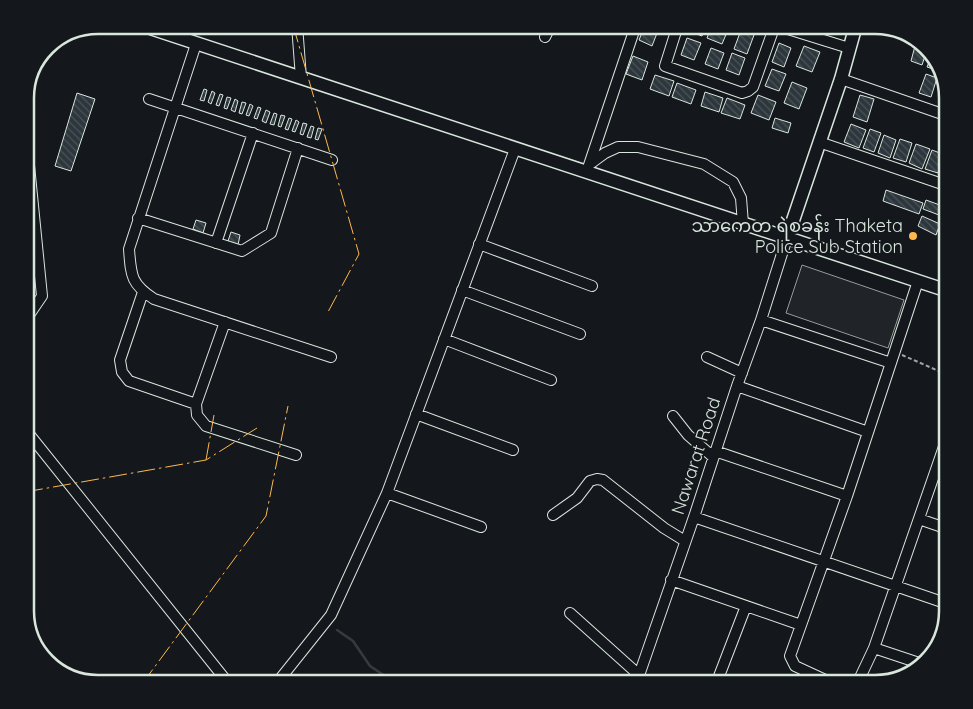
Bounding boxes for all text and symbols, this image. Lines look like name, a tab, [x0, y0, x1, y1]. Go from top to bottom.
place label: သာကေတ ရဲစခန်း Thaketa Police Sub Station	[692, 213, 903, 258]
marker: သာကေတ ရဲစခန်း Thaketa Police Sub Station	[907, 230, 919, 242]
street label: Nawarat Road	[666, 394, 725, 517]

